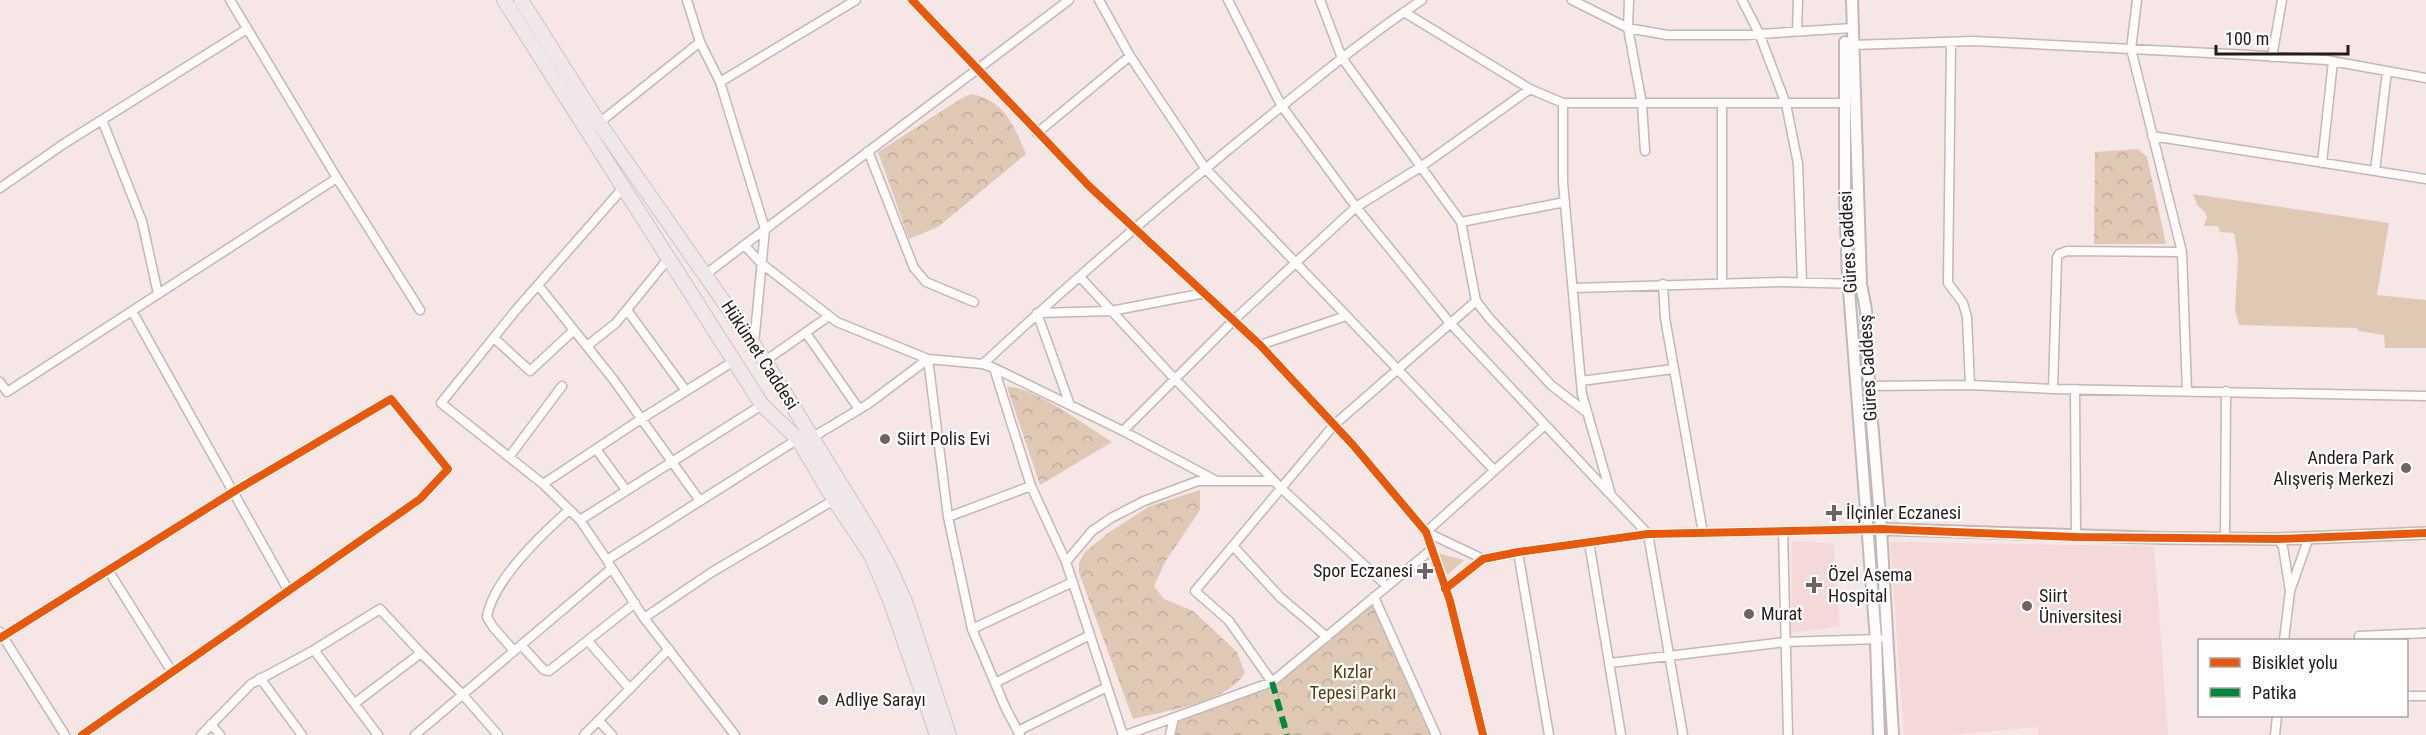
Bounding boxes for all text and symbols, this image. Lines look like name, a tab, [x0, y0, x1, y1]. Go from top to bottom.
scale bar	[2216, 18, 2348, 56]
text: 100 m	[2225, 28, 2269, 49]
street label: Güres Caddesi	[1834, 190, 1861, 294]
street label: Hükümet Caddesi	[717, 296, 803, 413]
street label: Güres Caddesş	[1854, 314, 1881, 422]
place label: Siirt Polis Evi	[897, 428, 990, 449]
marker: Siirt Polis Evi	[878, 432, 892, 446]
place label: Andera Park Alışveriş Merkezi	[2273, 447, 2394, 489]
marker: Andera Park Alışveriş Merkezi	[2399, 461, 2413, 475]
place label: İlçinler Eczanesi	[1846, 502, 1961, 523]
marker: İlçinler Eczanesi	[1827, 506, 1841, 520]
place label: Spor Eczanesi	[1313, 560, 1413, 581]
marker: Spor Eczanesi	[1418, 564, 1432, 578]
place label: Özel Asema Hospital	[1828, 564, 1912, 606]
marker: Özel Asema Hospital	[1805, 576, 1823, 594]
place label: Siirt Üniversitesi	[2039, 585, 2122, 627]
marker: Siirt Üniversitesi	[2020, 599, 2034, 613]
place label: Murat	[1761, 603, 1802, 624]
marker: Murat	[1742, 607, 1756, 621]
legend	[2198, 639, 2408, 717]
text: Bisiklet yolu	[2252, 652, 2338, 673]
park label: Kızlar Tepesi Parkı	[1309, 661, 1397, 703]
text: Patika	[2252, 682, 2297, 703]
place label: Adliye Sarayı	[835, 689, 926, 710]
marker: Adliye Sarayı	[816, 693, 830, 707]

